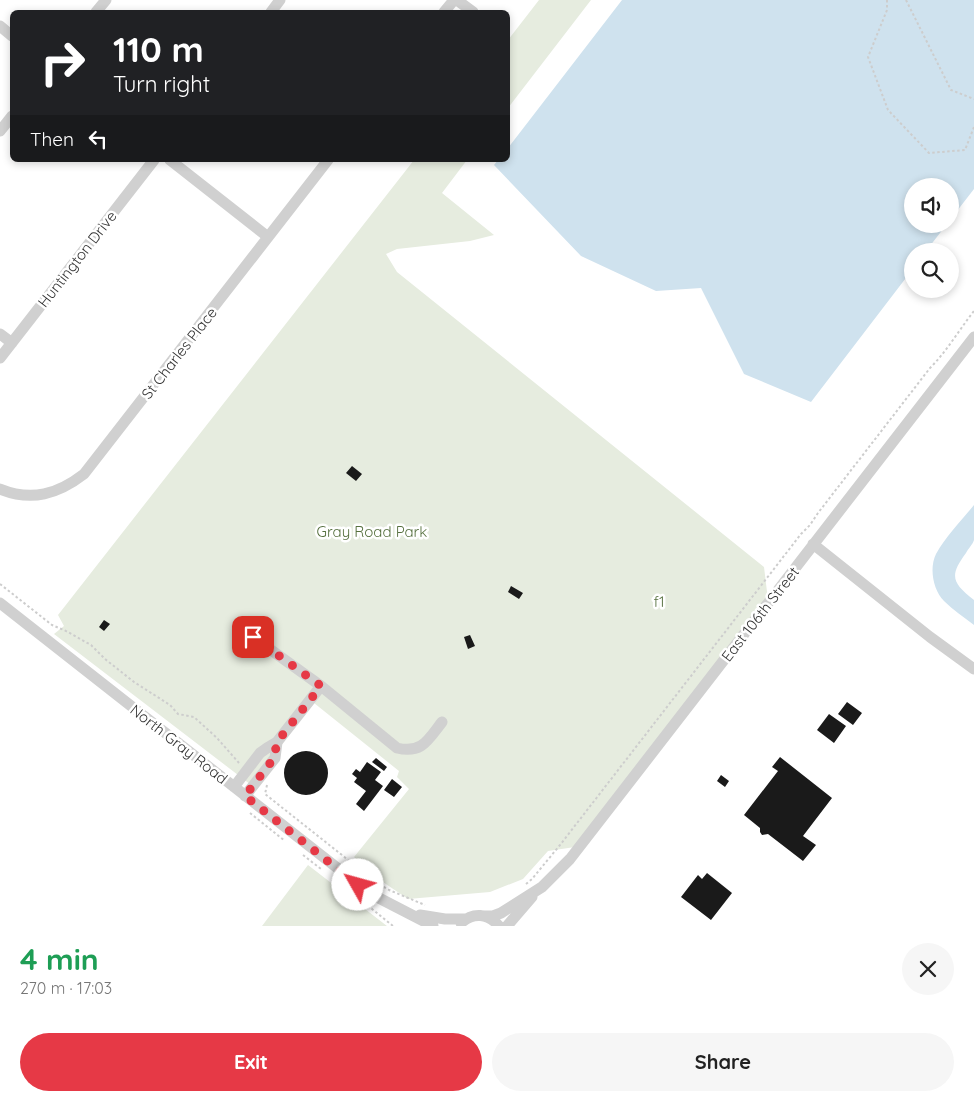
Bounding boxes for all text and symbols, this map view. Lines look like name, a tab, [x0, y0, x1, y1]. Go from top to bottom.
text: 110 m	[113, 27, 204, 71]
icon: right	[30, 30, 95, 95]
text: Turn right	[113, 70, 210, 98]
icon: left	[84, 125, 112, 153]
text: Then	[30, 127, 74, 151]
map controls	[904, 178, 959, 298]
button: sound	[904, 178, 959, 233]
street label: Huntington Drive	[33, 207, 121, 311]
button: search	[904, 243, 959, 298]
street label: St Charles Place	[137, 303, 221, 403]
park label: Gray Road Park	[317, 522, 427, 541]
street label: East 106th Street	[717, 563, 803, 665]
park label: f1	[654, 592, 664, 611]
pin	[232, 616, 274, 658]
icon: arrive	[239, 623, 267, 651]
street label: North Gray Road	[126, 700, 232, 788]
position arrow	[331, 858, 383, 910]
text: 4 min	[20, 940, 99, 978]
button: close	[902, 943, 954, 995]
text: 270 m · 17:03	[20, 978, 112, 998]
button: Exit	[20, 1033, 482, 1091]
button: Share	[492, 1033, 954, 1091]

